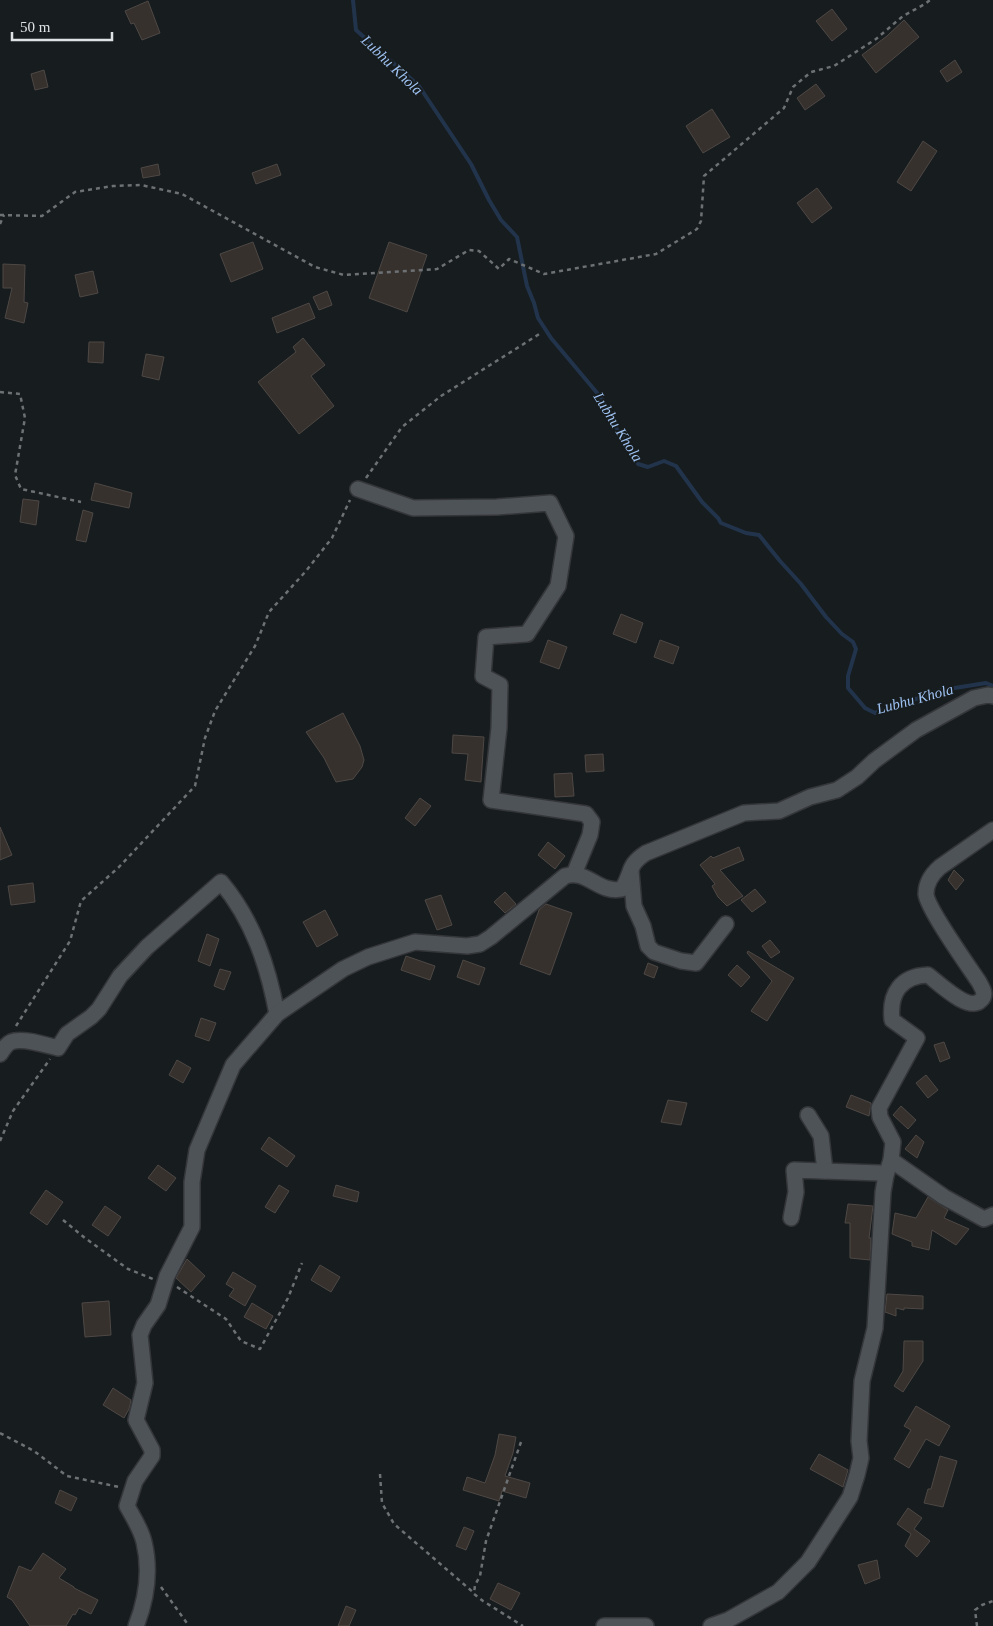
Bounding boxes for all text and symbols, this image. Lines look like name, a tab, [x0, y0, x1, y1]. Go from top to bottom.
scale bar	[12, 10, 112, 42]
text: 50 m	[20, 19, 51, 35]
water label: Lubhu Khola	[357, 31, 426, 98]
water label: Lubhu Khola	[590, 389, 646, 465]
water label: Lubhu Khola	[874, 681, 955, 717]

